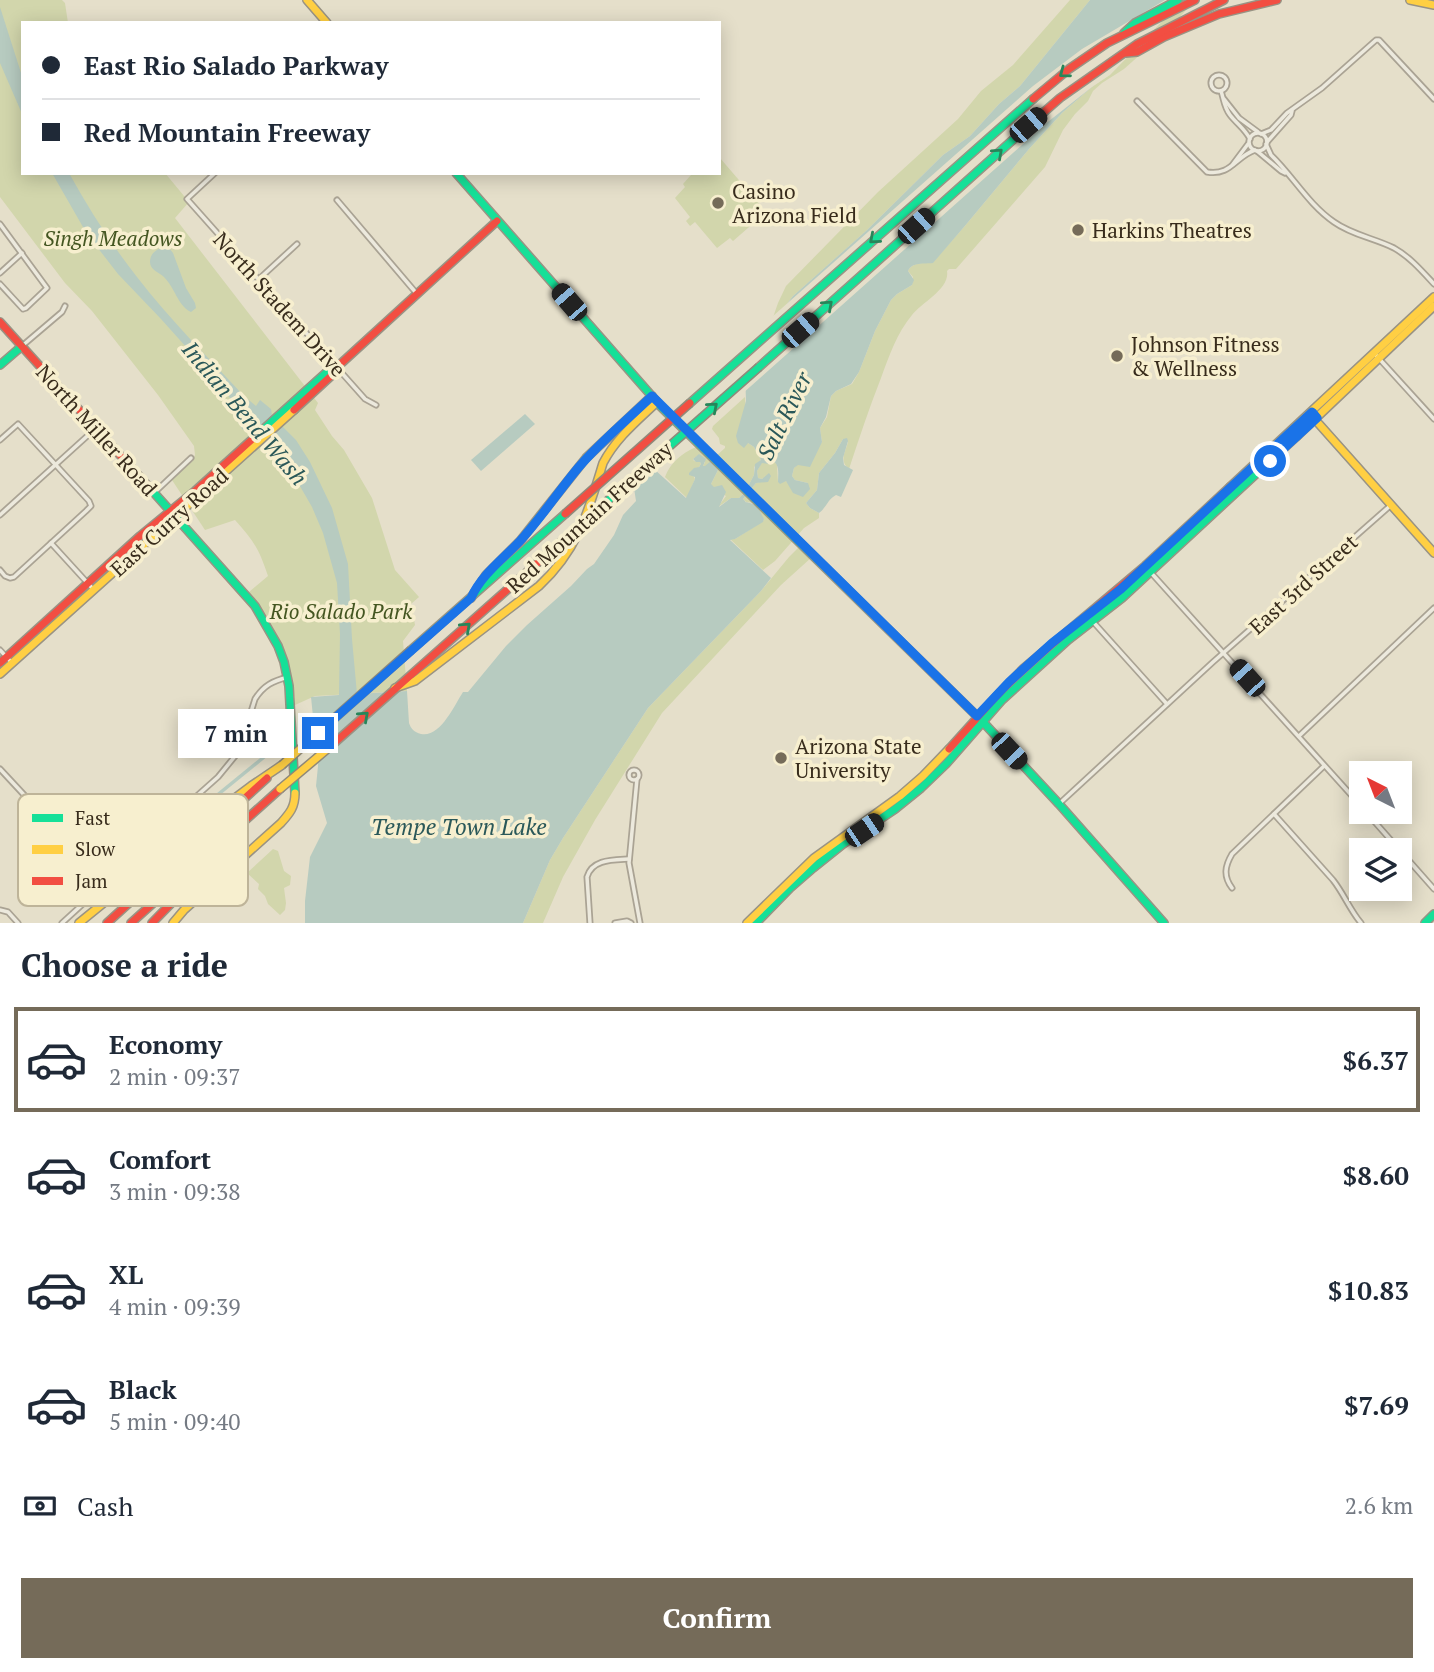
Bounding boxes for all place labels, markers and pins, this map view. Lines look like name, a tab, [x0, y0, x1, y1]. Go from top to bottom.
place label: Casino Arizona Field	[732, 177, 857, 229]
marker: Casino Arizona Field	[710, 195, 726, 211]
place label: Harkins Theatres	[1092, 216, 1252, 244]
marker: Harkins Theatres	[1070, 222, 1086, 238]
place label: Johnson Fitness & Wellness	[1131, 330, 1280, 382]
marker: Johnson Fitness & Wellness	[1109, 348, 1125, 364]
place label: Arizona State University	[795, 732, 922, 784]
marker: Arizona State University	[773, 750, 789, 766]

